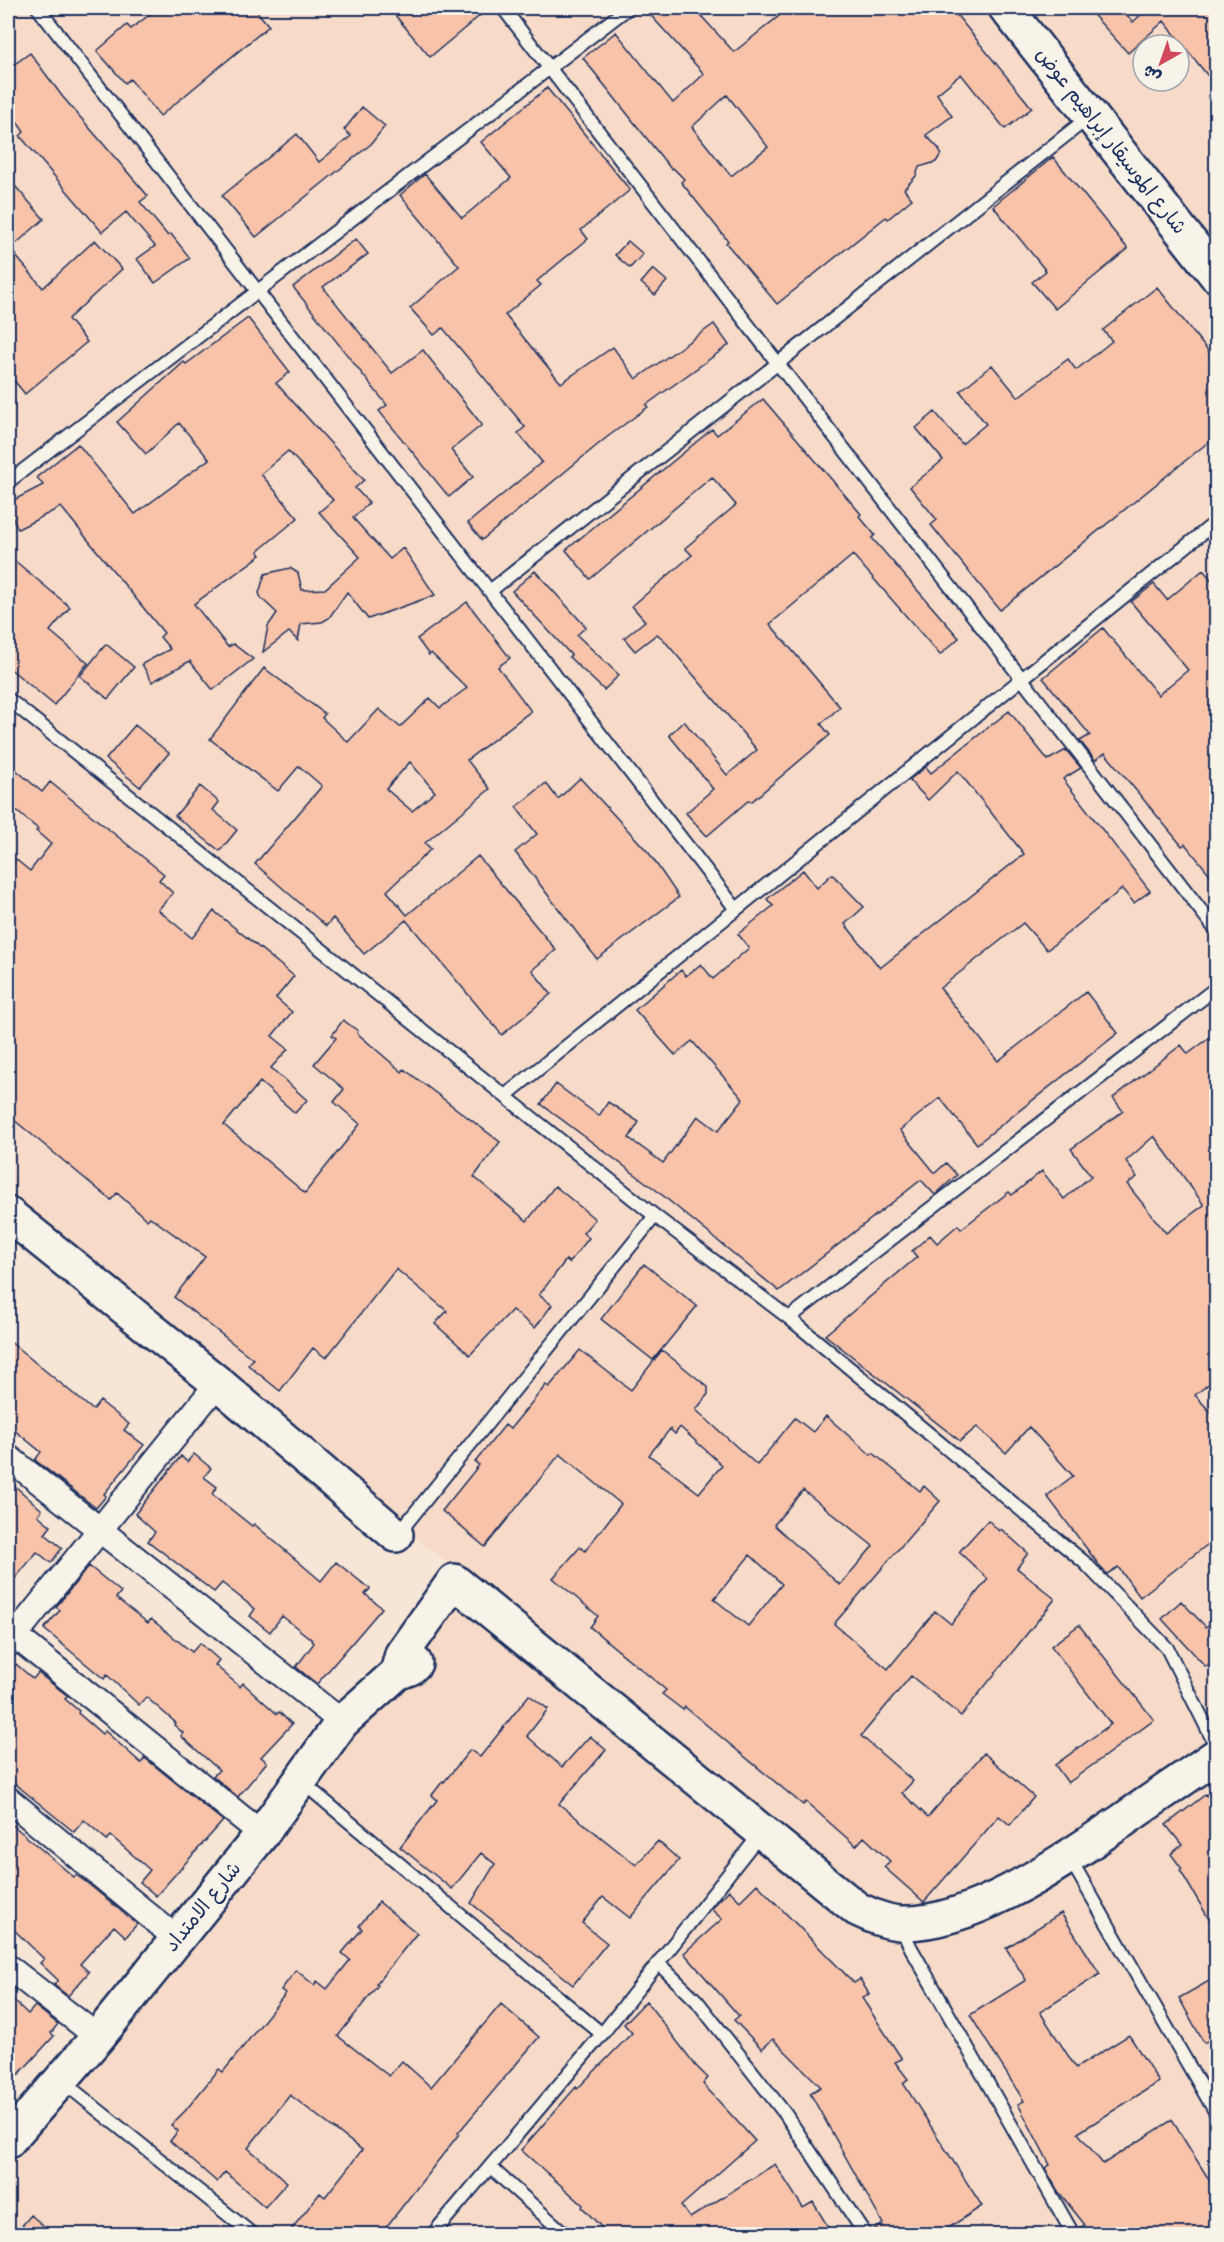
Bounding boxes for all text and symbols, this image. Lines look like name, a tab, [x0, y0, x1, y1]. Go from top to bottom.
north arrow	[1131, 33, 1191, 93]
street label: شارع الموسيقار إبراهيم عوض	[1031, 43, 1191, 239]
street label: شارع الامتداد	[160, 1857, 247, 1957]

